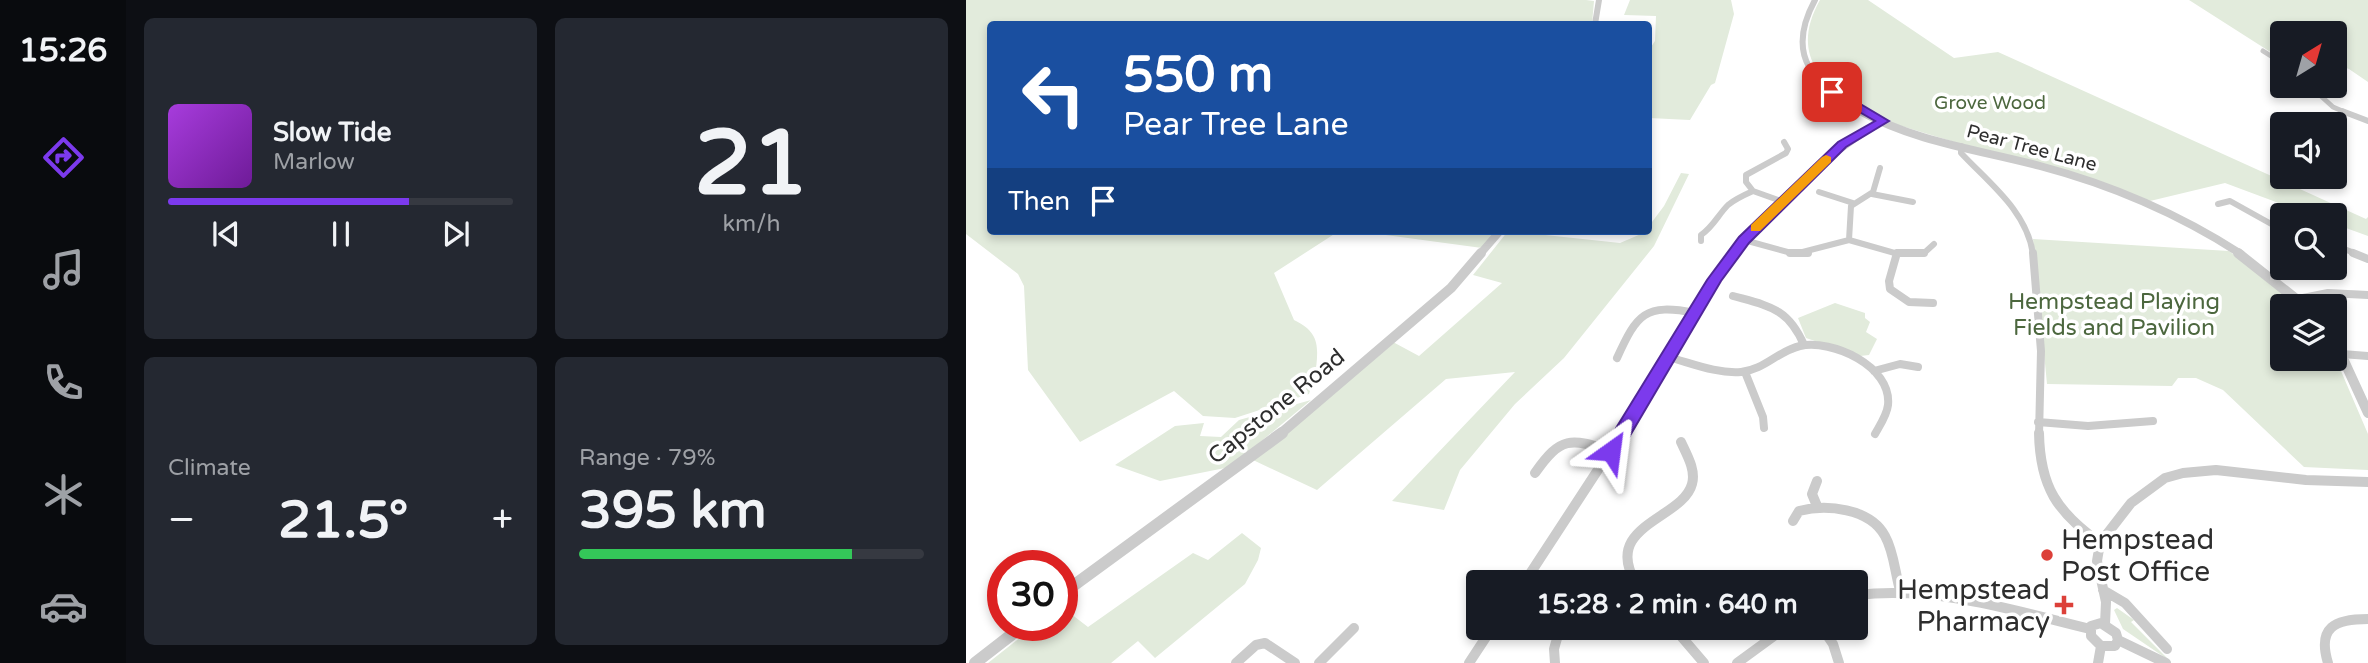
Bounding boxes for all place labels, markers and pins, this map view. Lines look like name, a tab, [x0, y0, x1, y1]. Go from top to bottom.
pin	[1802, 62, 1862, 122]
place label: Hempstead Post Office	[2061, 523, 2214, 589]
marker: Hempstead Post Office	[2039, 547, 2055, 563]
place label: Hempstead Pharmacy	[1897, 573, 2050, 639]
marker: Hempstead Pharmacy	[2056, 597, 2072, 613]

